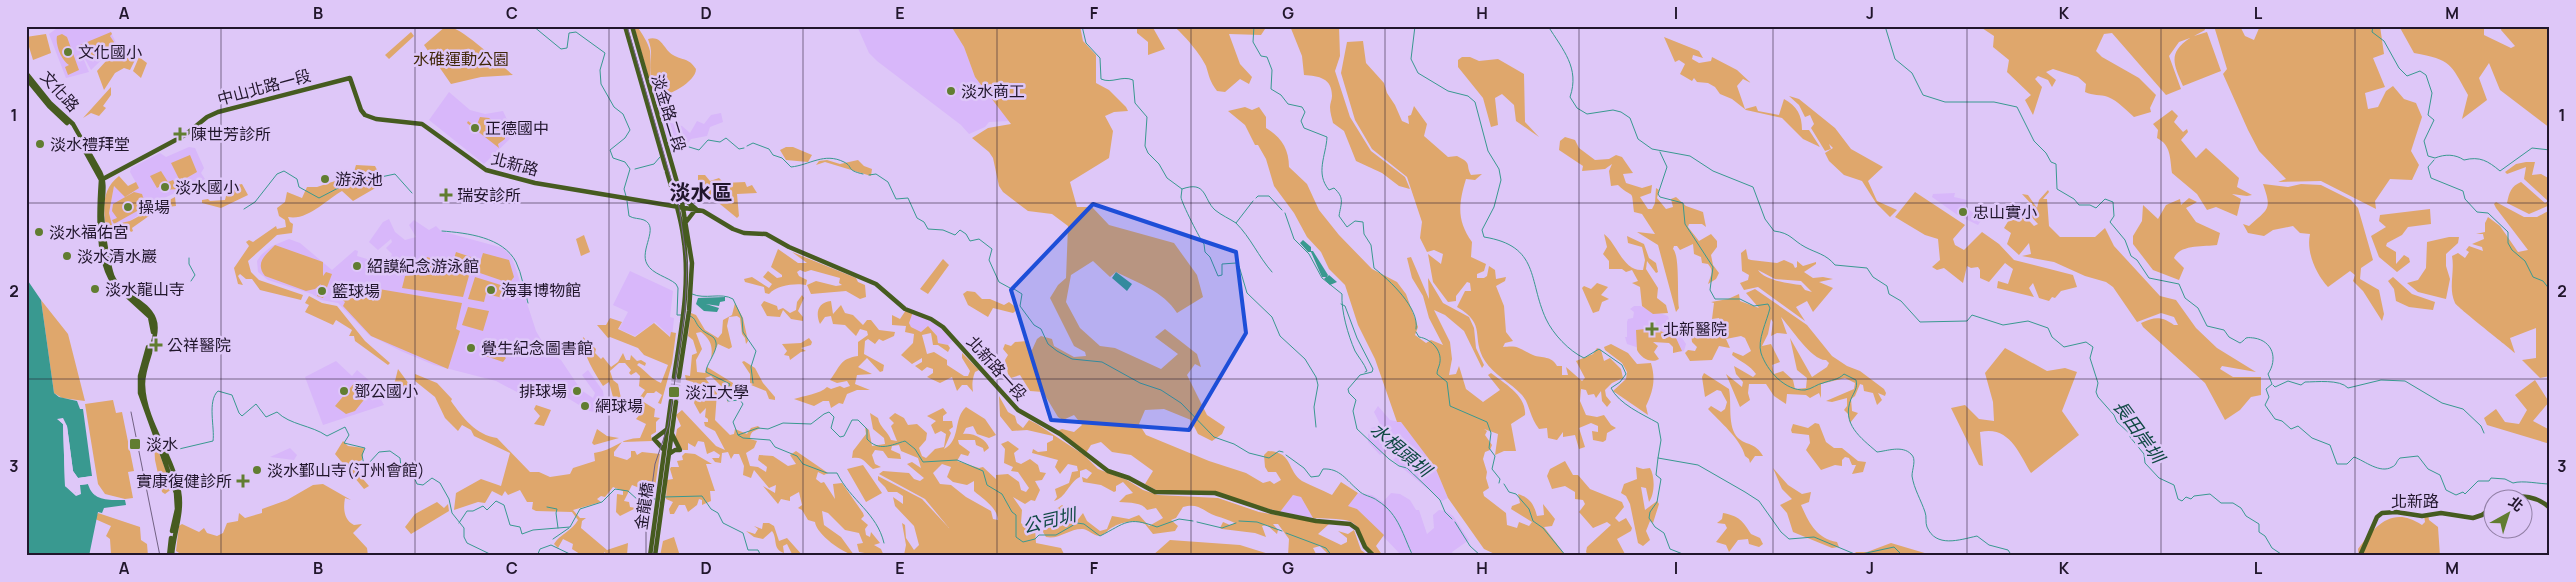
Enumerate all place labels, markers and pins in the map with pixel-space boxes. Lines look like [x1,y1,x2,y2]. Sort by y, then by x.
place label: 文化國小 [78,41,142,63]
marker: 文化國小 [62,46,74,58]
place label: 淡水商工 [961,80,1025,102]
marker: 淡水商工 [945,85,957,97]
place label: 正德國中 [485,117,549,139]
marker: 正德國中 [469,122,481,134]
place label: 陳世芳診所 [191,123,271,145]
marker: 陳世芳診所 [173,127,187,141]
place label: 淡水禮拜堂 [50,133,130,155]
marker: 淡水禮拜堂 [34,138,46,150]
place label: 游泳池 [335,168,383,190]
marker: 游泳池 [319,173,331,185]
place label: 淡水國小 [175,176,239,198]
marker: 淡水國小 [159,181,171,193]
place label: 瑞安診所 [457,184,521,206]
marker: 瑞安診所 [439,188,453,202]
place label: 操場 [138,196,170,218]
marker: 操場 [122,201,134,213]
place label: 忠山實小 [1973,201,2037,223]
marker: 忠山實小 [1957,206,1969,218]
place label: 淡水福佑宮 [49,221,129,243]
marker: 淡水福佑宮 [33,226,45,238]
place label: 淡水清水巖 [77,245,157,267]
marker: 淡水清水巖 [61,250,73,262]
place label: 紹謨紀念游泳館 [367,255,479,277]
marker: 紹謨紀念游泳館 [351,260,363,272]
place label: 淡水龍山寺 [105,278,185,300]
place label: 海事博物館 [501,279,581,301]
place label: 籃球場 [332,280,380,302]
marker: 淡水龍山寺 [89,283,101,295]
marker: 海事博物館 [485,284,497,296]
marker: 籃球場 [316,285,328,297]
place label: 北新醫院 [1663,318,1727,340]
marker: 北新醫院 [1645,322,1659,336]
place label: 公祥醫院 [167,334,231,356]
place label: 覺生紀念圖書館 [481,337,593,359]
marker: 公祥醫院 [149,338,163,352]
marker: 覺生紀念圖書館 [465,342,477,354]
place label: 鄧公國小 [354,380,418,402]
place label: 排球場 [519,380,567,402]
place label: 淡江大學 [685,381,749,403]
marker: 鄧公國小 [338,385,350,397]
marker: 排球場 [571,385,583,397]
marker: 淡江大學 [667,385,681,399]
place label: 網球場 [595,395,643,417]
marker: 網球場 [579,400,591,412]
place label: 淡水 [146,433,178,455]
marker: 淡水 [128,437,142,451]
place label: 淡水鄞山寺(汀州會館) [267,459,425,481]
marker: 淡水鄞山寺(汀州會館) [251,464,263,476]
place label: 實康復健診所 [136,470,232,492]
marker: 實康復健診所 [236,474,250,488]

